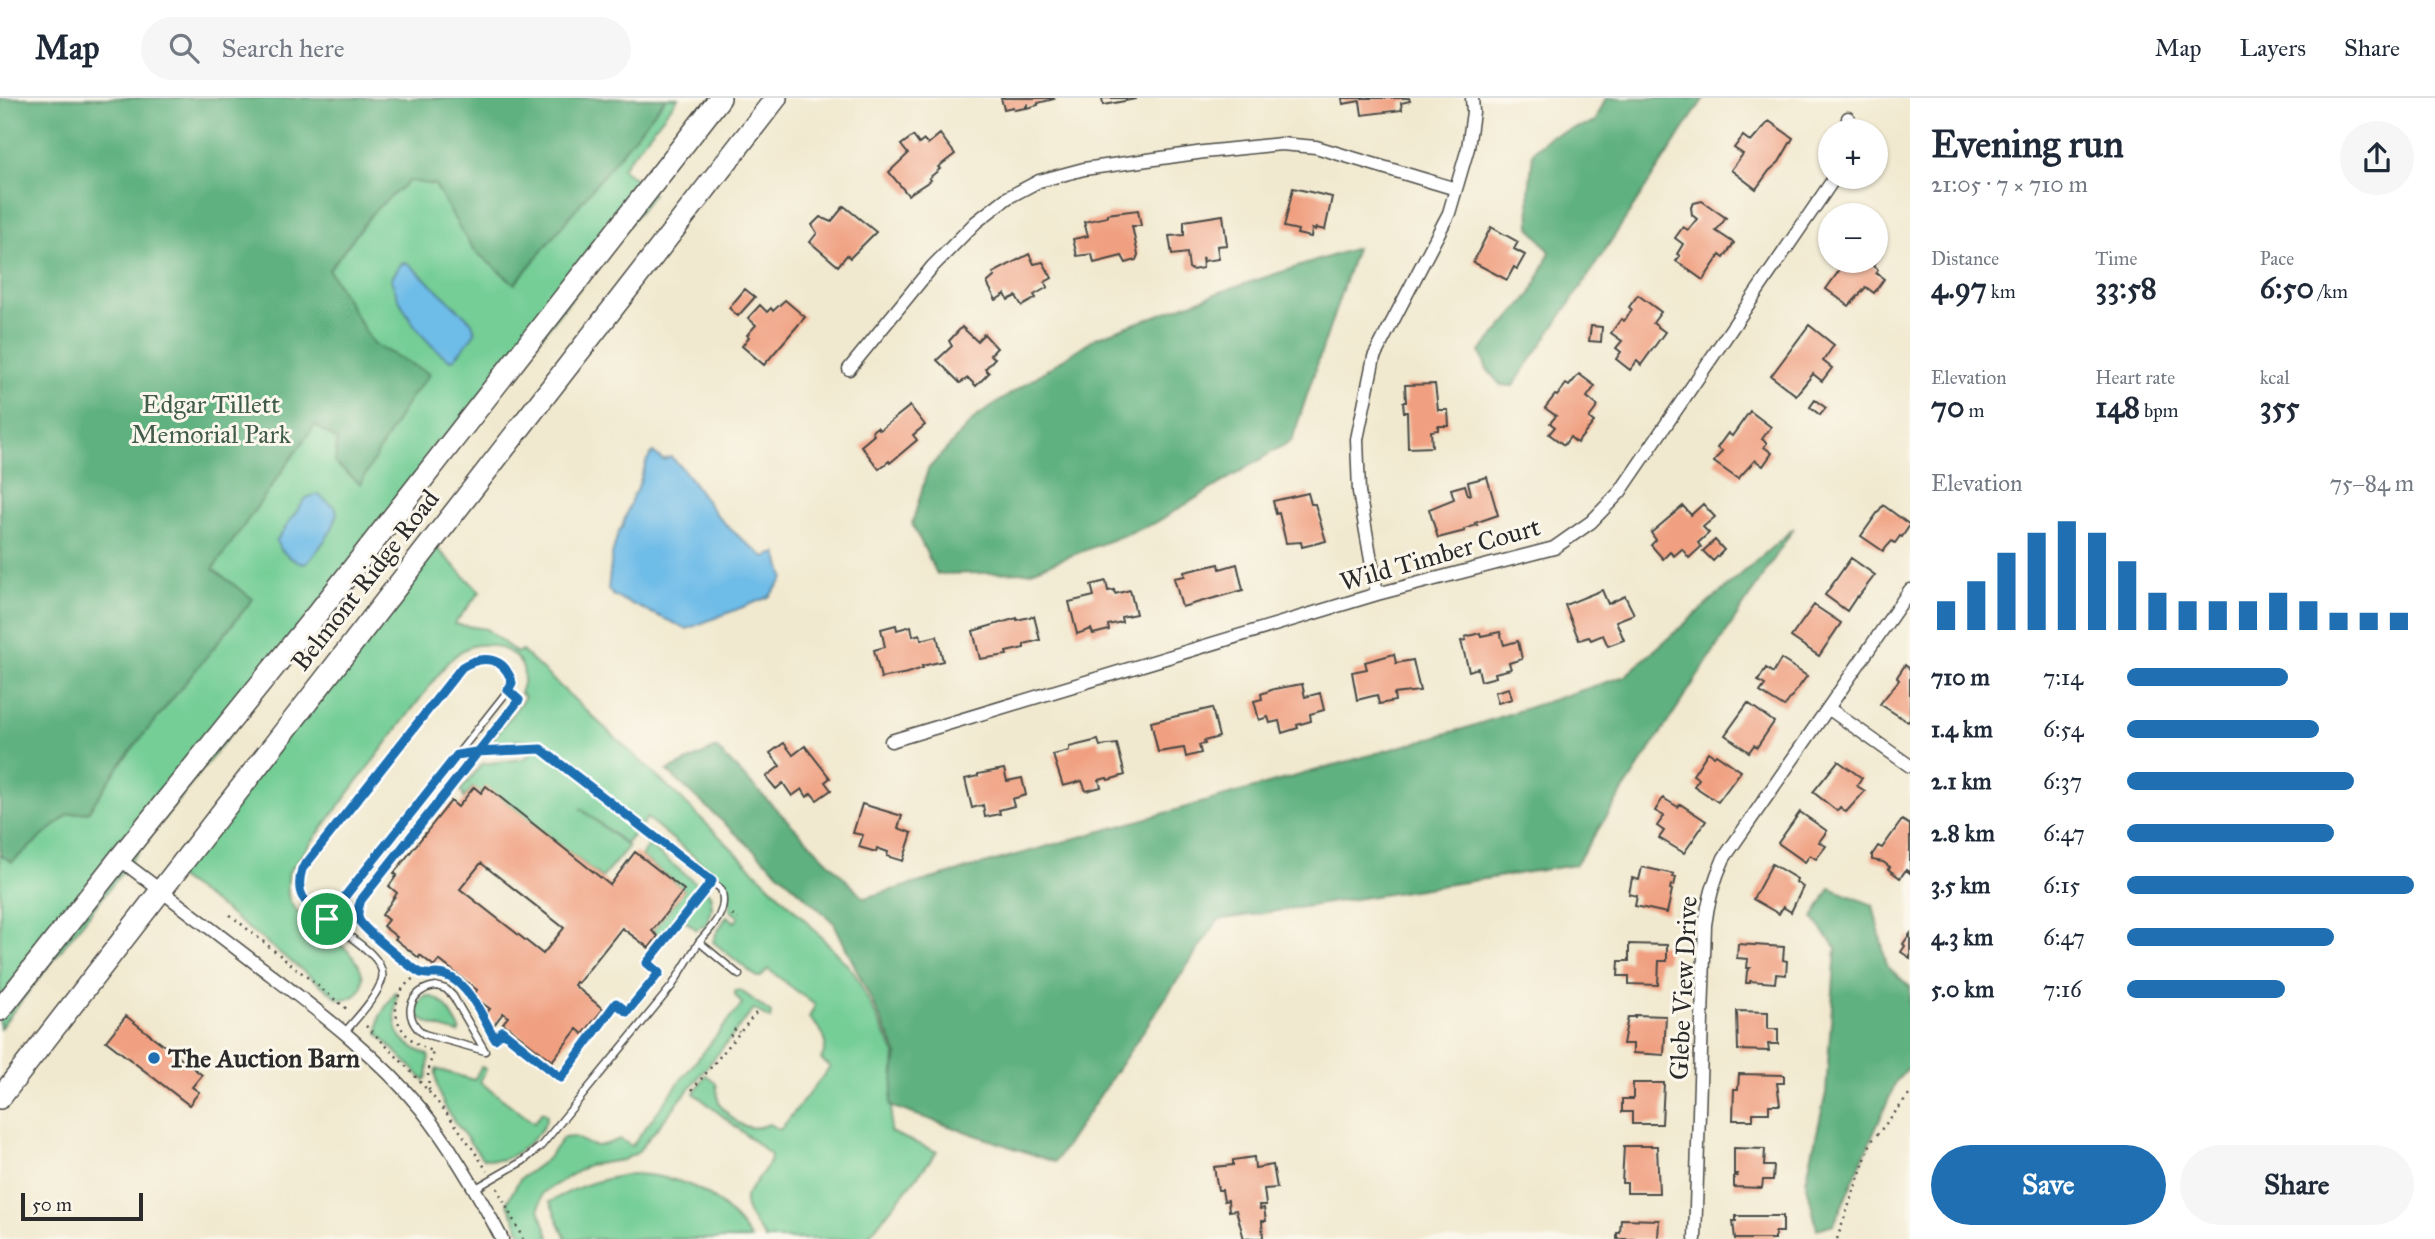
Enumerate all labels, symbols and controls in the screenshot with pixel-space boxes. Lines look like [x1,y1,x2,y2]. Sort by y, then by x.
search box [141,17,631,80]
text: Map [35,28,99,68]
icon: search [165,29,203,67]
text: Search here [221,32,345,64]
text: Map [2155,33,2202,63]
text: Layers [2240,33,2306,63]
text: Share [2344,33,2400,63]
map controls [1818,119,1888,273]
button: + [1818,119,1888,189]
text: Evening run [1931,121,2124,167]
button: share [2340,121,2414,195]
text: 21:05 · 7 × 710 m [1931,170,2088,198]
button: − [1818,203,1888,273]
text: Distance [1931,247,1999,270]
text: Time [2095,247,2137,270]
text: Pace [2260,247,2294,270]
text: 4.97 [1931,270,1987,306]
text: 33:58 [2095,270,2157,306]
text: 6:50 [2260,270,2314,306]
text: km [1987,280,2016,303]
text: /km [2314,280,2348,303]
text: Elevation [1931,366,2006,389]
text: Heart rate [2095,366,2175,389]
text: kcal [2260,366,2290,389]
park label: Edgar Tillett Memorial Park [131,388,292,450]
text: 70 [1931,389,1964,425]
text: 148 [2095,389,2140,425]
text: 355 [2260,389,2300,425]
text: m [1964,399,1985,422]
text: bpm [2140,399,2179,422]
text: Elevation [1931,469,2022,497]
text: 75–84 m [2330,469,2414,497]
street label: Belmont Ridge Road [284,483,446,677]
street label: Wild Timber Court [1336,510,1544,598]
text: 710 m [1931,663,1990,691]
text: 7:14 [2043,663,2083,691]
text: 1.4 km [1931,715,1993,743]
text: 6:54 [2043,715,2084,743]
text: 2.1 km [1931,767,1992,795]
text: 6:37 [2043,767,2082,795]
text: 2.8 km [1931,819,1995,847]
text: 6:47 [2043,819,2085,847]
text: 3.5 km [1931,871,1990,899]
text: 6:15 [2043,871,2080,899]
pin [297,889,357,949]
street label: Glebe View Drive [1662,895,1704,1081]
icon: arrive [308,900,346,938]
text: 4.3 km [1931,923,1993,951]
text: 6:47 [2043,923,2085,951]
text: 5.0 km [1931,975,1994,1003]
text: 7:16 [2043,975,2082,1003]
place label: The Auction Barn [167,1042,360,1074]
marker: The Auction Barn [146,1050,162,1066]
button: Save [1931,1145,2166,1225]
button: Share [2180,1145,2414,1225]
scale bar [21,1190,144,1222]
text: 50 m [32,1193,72,1216]

